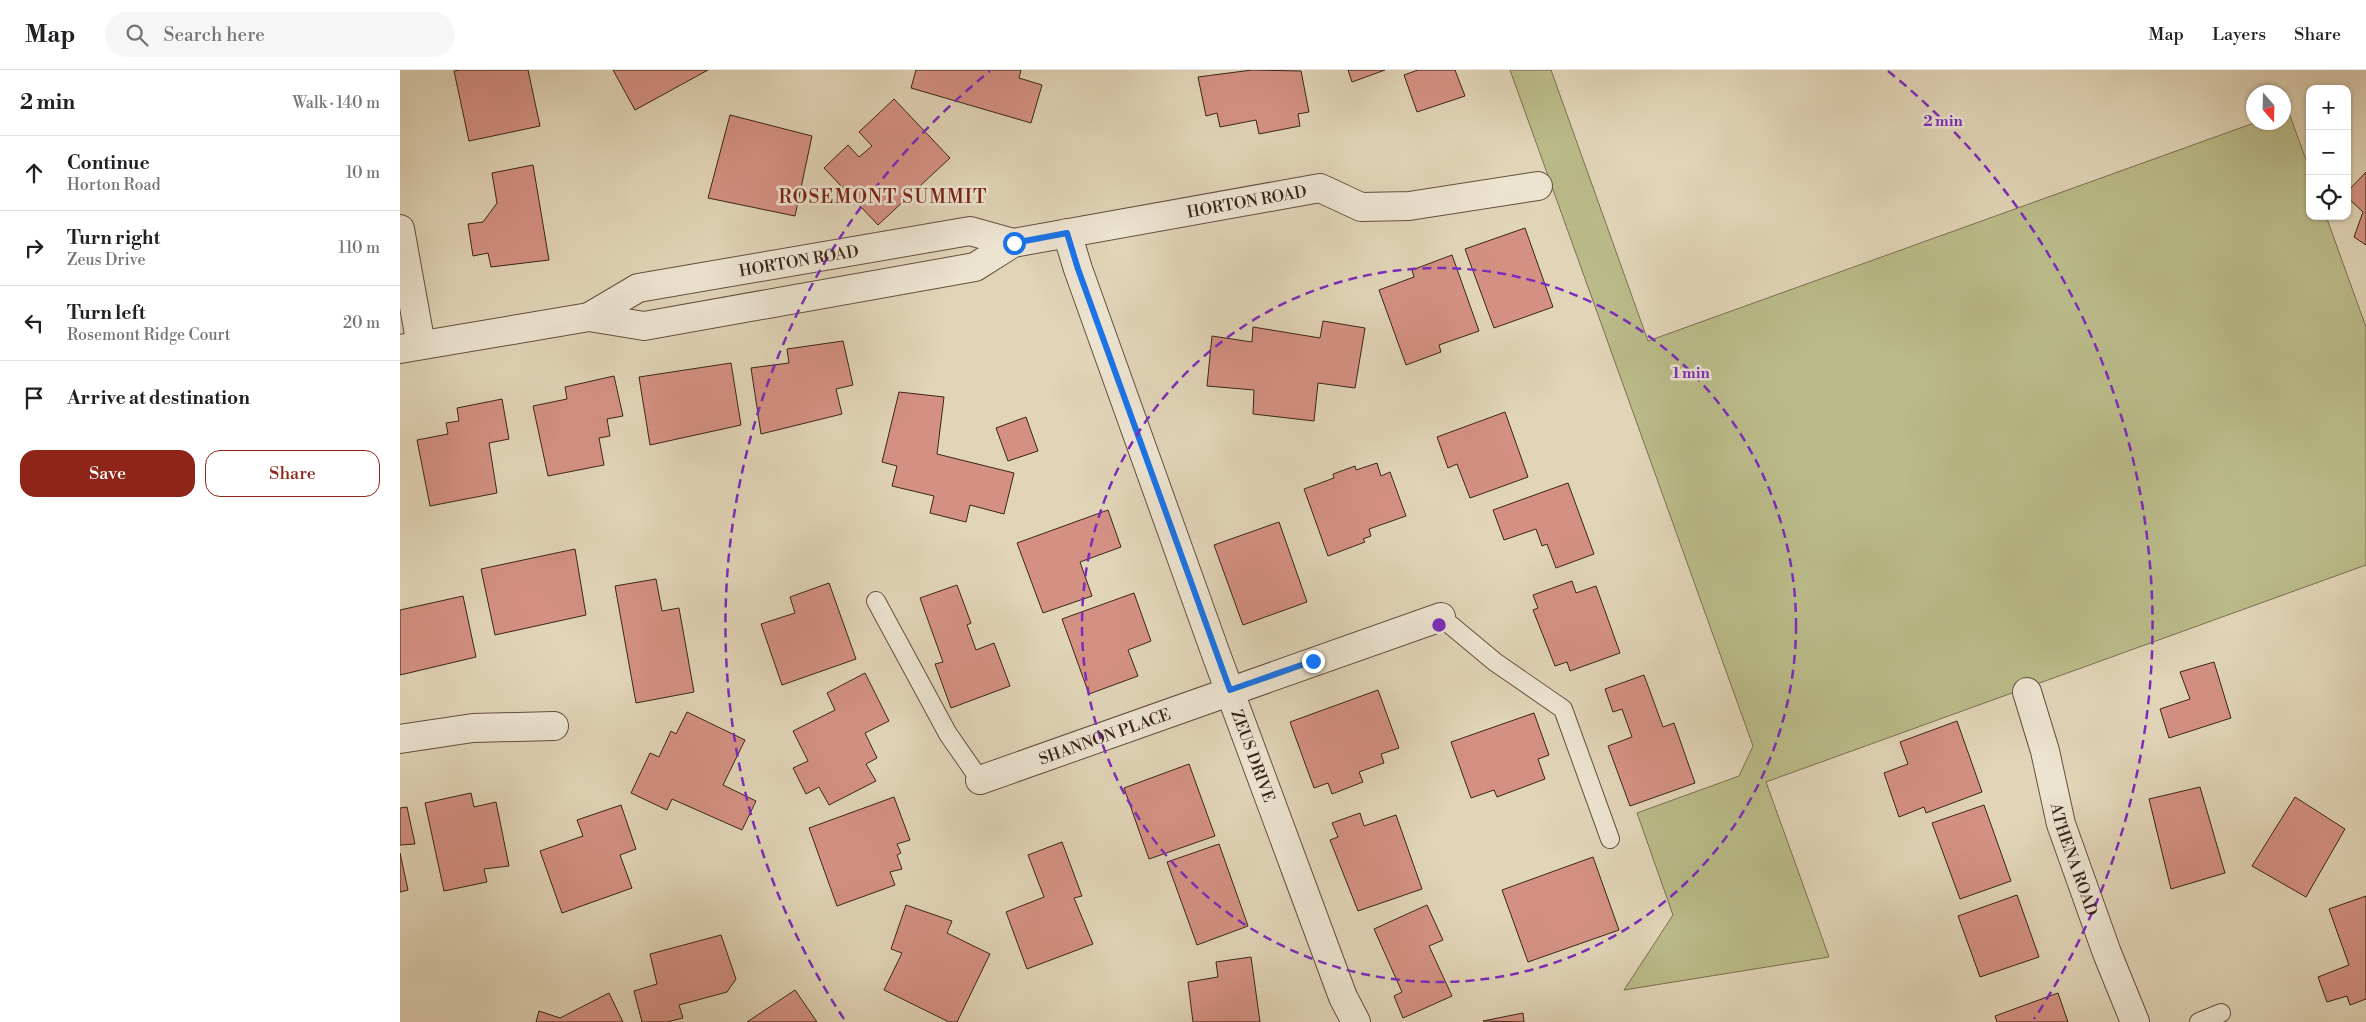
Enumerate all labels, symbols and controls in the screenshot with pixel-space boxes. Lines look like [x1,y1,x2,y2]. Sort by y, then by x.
search box [105,12,455,57]
text: Map [25,20,75,50]
icon: search [123,21,151,49]
text: Search here [163,23,265,47]
text: Map [2149,23,2184,46]
text: Layers [2212,23,2266,46]
text: Share [2294,23,2341,46]
north arrow [2246,85,2291,130]
map controls [2306,85,2351,220]
button: + [2306,85,2351,130]
text: 2 min [20,90,75,116]
text: Walk · 140 m [292,93,380,113]
text: 2 min [1923,112,1963,131]
button: − [2306,130,2351,175]
text: Continue [67,151,150,175]
icon: ahead [20,159,48,187]
text: 10 m [346,163,380,183]
text: Horton Road [67,175,161,195]
button: locate [2306,175,2351,220]
street label: HORTON ROAD [1185,182,1308,223]
district label: ROSEMONT SUMMIT [779,185,987,209]
text: Turn right [67,226,160,250]
route start [1003,232,1026,255]
icon: right [20,234,48,262]
text: 110 m [338,238,380,258]
street label: HORTON ROAD [737,241,860,282]
text: Zeus Drive [67,250,146,270]
text: Turn left [67,301,146,325]
icon: left [20,309,48,337]
text: 20 m [343,313,380,333]
text: Rosemont Ridge Court [67,325,231,345]
text: 1 min [1672,364,1710,383]
icon: arrive [20,384,48,412]
text: Arrive at destination [67,386,250,410]
button: Save [20,450,195,497]
button: Share [205,450,380,497]
centre of rings [1430,616,1448,634]
route end [1302,650,1325,673]
street label: SHANNON PLACE [1036,704,1173,769]
street label: ZEUS DRIVE [1226,707,1279,805]
street label: ATHENA ROAD [2045,800,2102,919]

